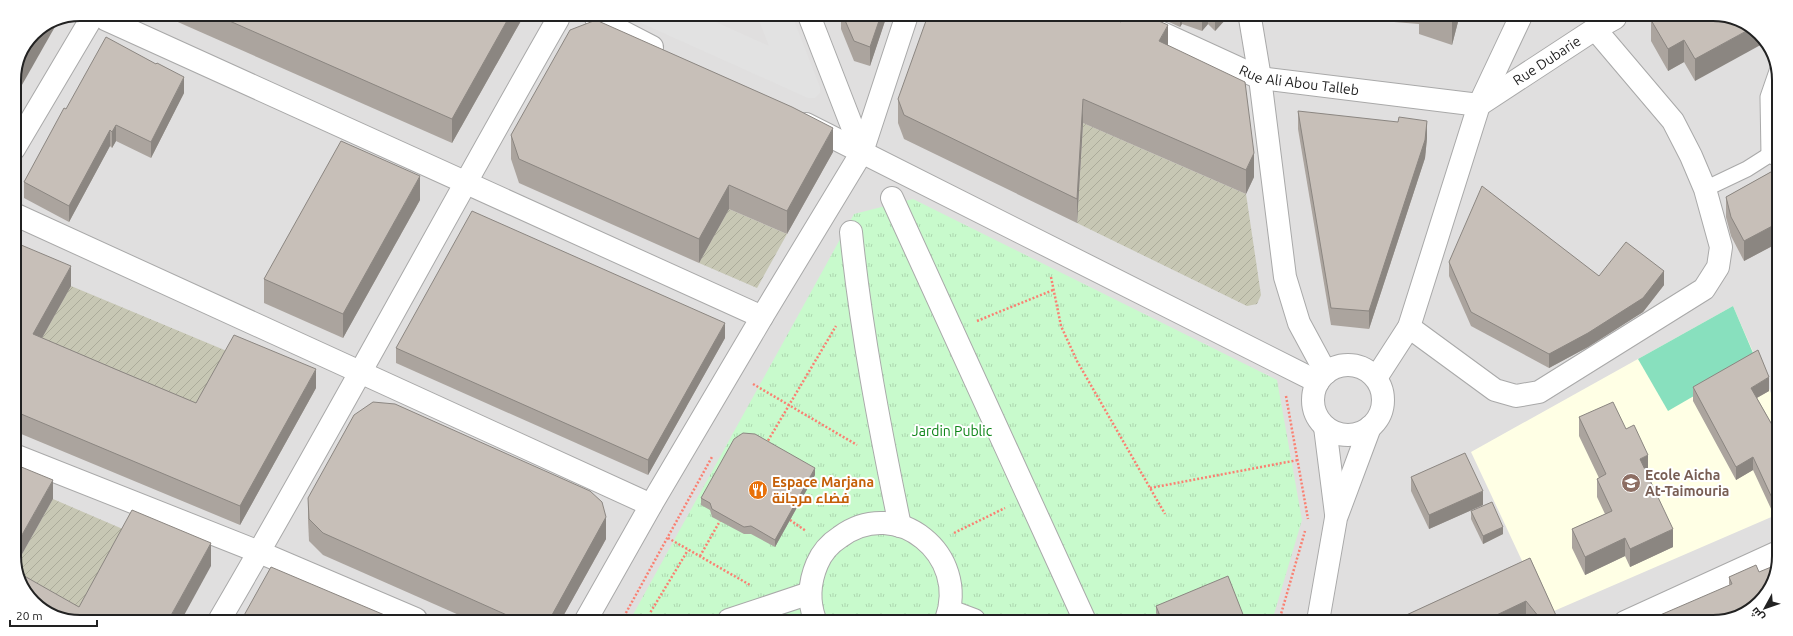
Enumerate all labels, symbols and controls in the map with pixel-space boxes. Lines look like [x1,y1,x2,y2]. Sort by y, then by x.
street label: Rue Dubarie [1510,33,1584,89]
street label: Rue Ali Abou Talleb [1237,62,1360,98]
park label: Jardin Public [912,423,993,439]
place label: Ecole Aicha At-Taimouria [1645,467,1729,499]
school or university icon: Ecole Aicha At-Taimouria [1620,472,1642,494]
place label: Espace Marjana فضاء مرجانة [772,474,874,507]
restaurant icon: Espace Marjana فضاء مرجانة [747,479,769,501]
north arrow [1745,588,1785,628]
scale bar [10,602,97,628]
text: ش [1748,605,1767,624]
text: 20 m [16,609,43,622]

